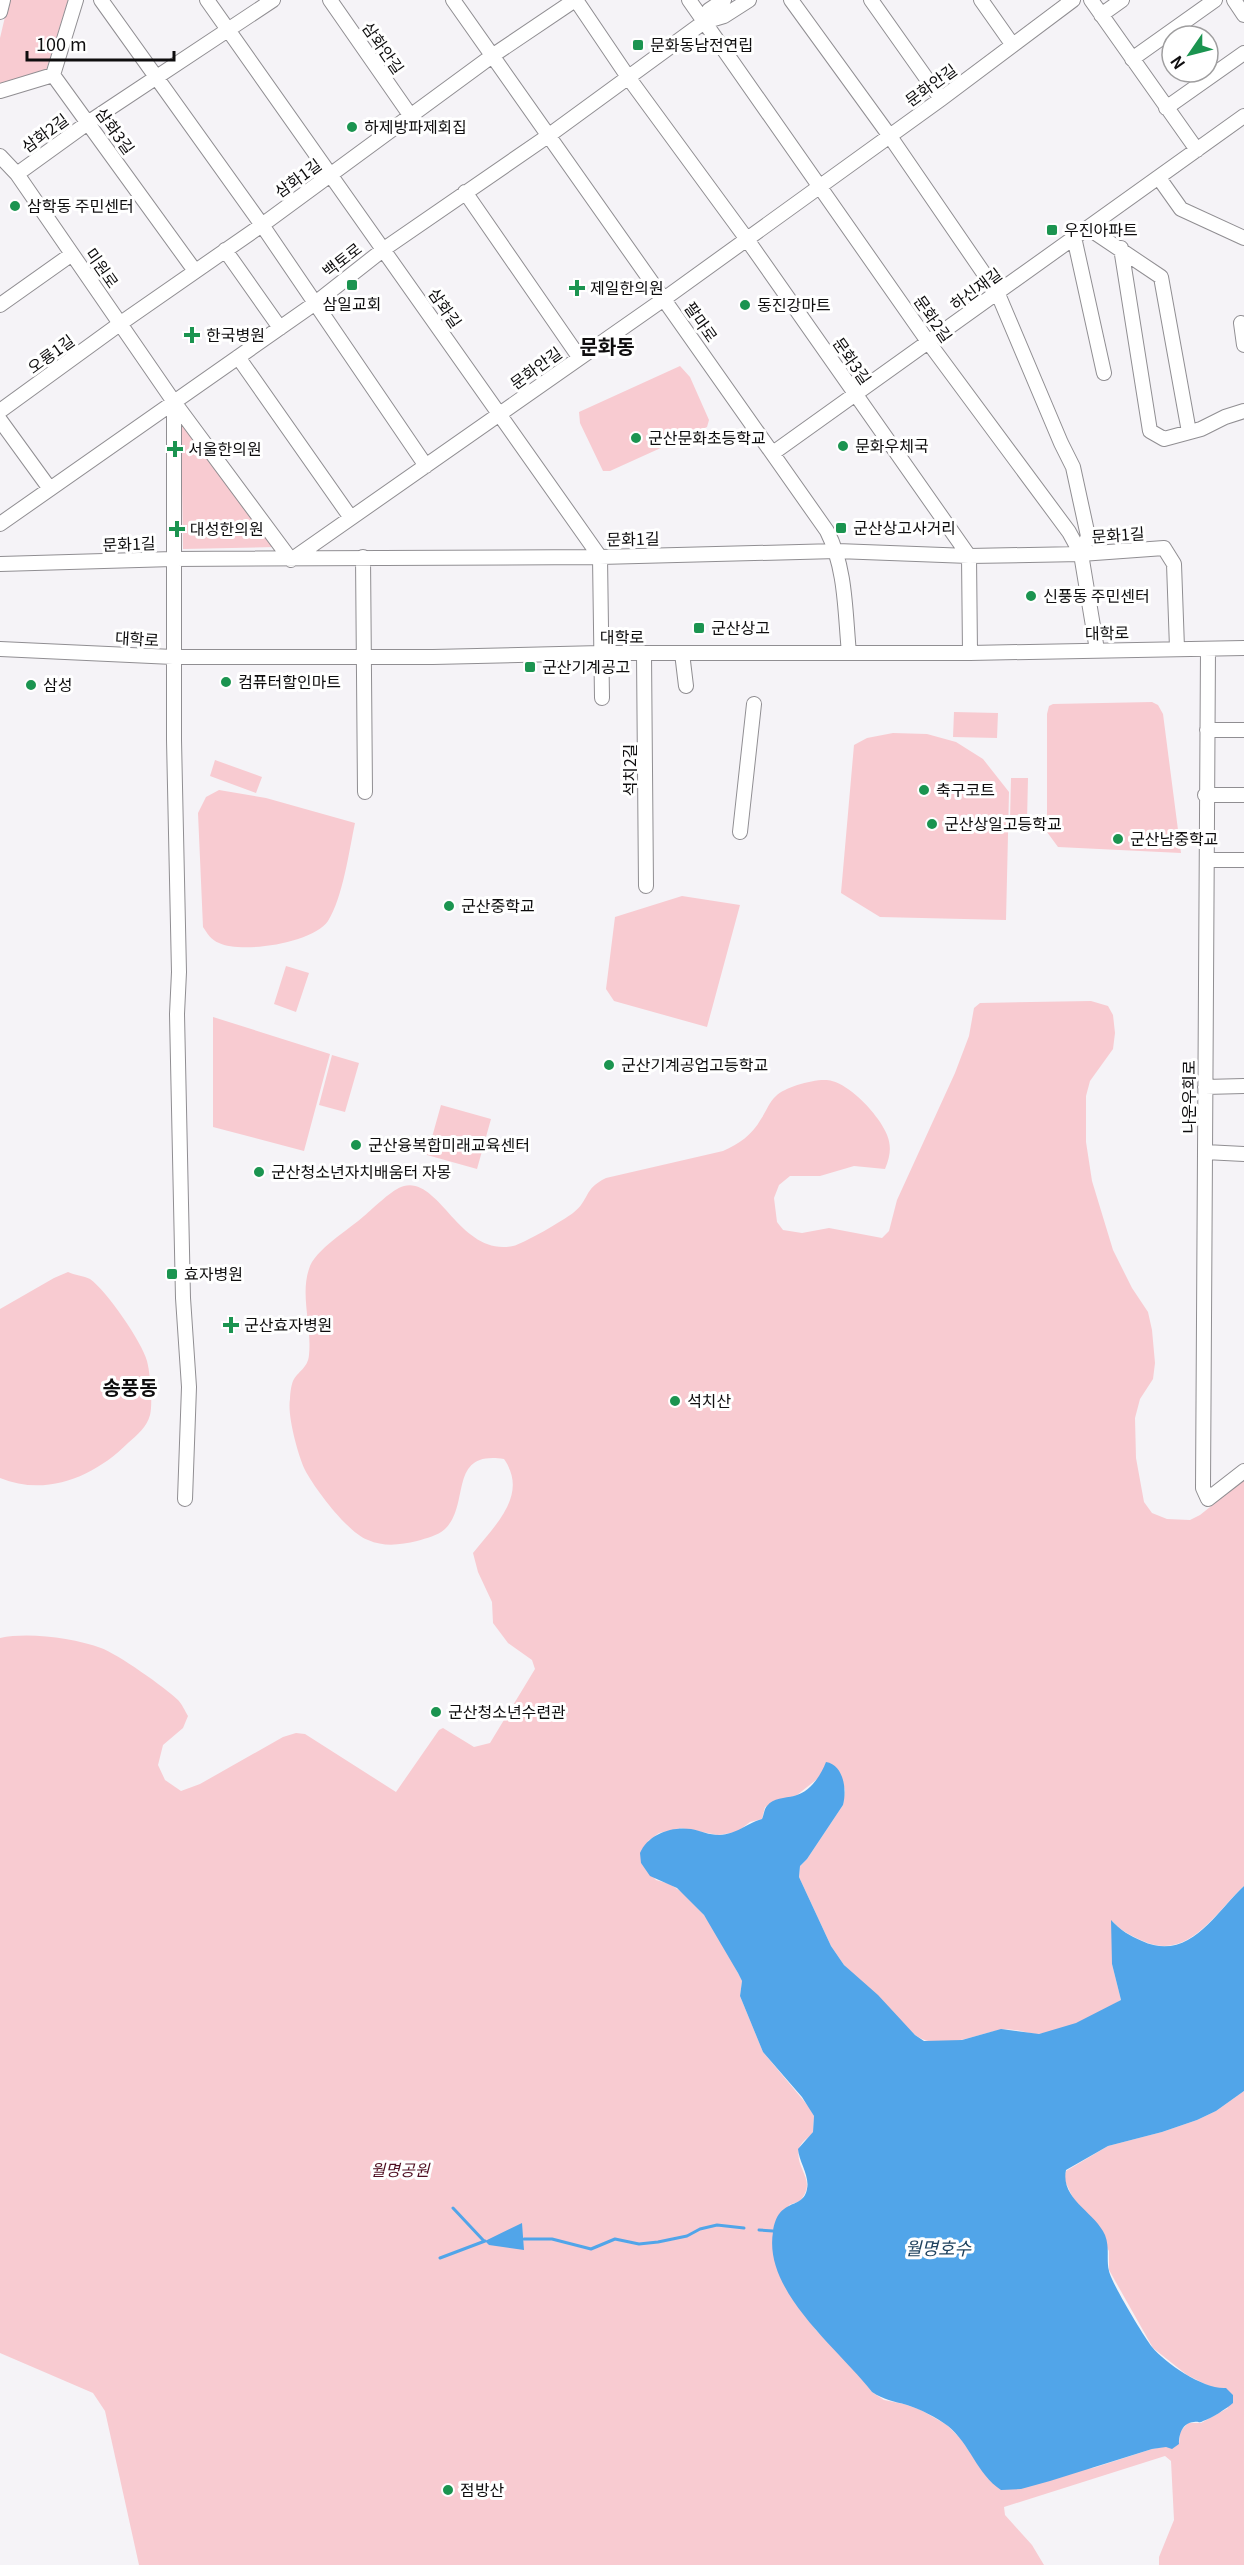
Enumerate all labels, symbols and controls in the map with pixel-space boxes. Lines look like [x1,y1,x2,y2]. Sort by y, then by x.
street label: 삼화안길 [357,16,411,78]
scale bar [27,24,174,62]
north arrow [1160,24,1220,84]
text: 100 m [36,30,87,56]
place label: 문화동남전연립 [650,32,753,56]
marker: 문화동남전연립 [631,38,645,52]
text: N [1164,51,1190,75]
street label: 문화안길 [900,57,961,111]
street label: 삼화3길 [91,102,141,159]
street label: 삼화2길 [16,107,73,157]
place label: 하제방파제회집 [364,114,467,138]
marker: 하제방파제회집 [345,120,359,134]
street label: 삼화1길 [269,152,326,202]
place label: 삼학동 주민센터 [27,193,134,217]
marker: 삼학동 주민센터 [8,199,22,213]
place label: 우진아파트 [1064,217,1138,241]
marker: 우진아파트 [1045,223,1059,237]
street label: 백토로 [317,236,366,282]
street label: 미원로 [80,242,125,293]
street label: 하신재길 [945,261,1006,315]
place label: 제일한의원 [590,275,664,299]
marker: 삼일교회 [345,278,359,292]
marker: 제일한의원 [568,279,586,297]
street label: 삼화길 [423,282,468,332]
street label: 문화2길 [909,290,959,347]
place label: 삼일교회 [323,291,381,315]
place label: 동진강마트 [757,292,831,316]
street label: 팔마로 [679,296,724,347]
marker: 동진강마트 [738,298,752,312]
place label: 한국병원 [206,322,265,346]
marker: 한국병원 [183,326,201,344]
street label: 오룡1길 [22,328,79,378]
district label: 문화동 [579,331,635,360]
street label: 문화3길 [828,332,878,389]
street label: 문화안길 [505,340,566,394]
place label: 군산문화초등학교 [648,425,766,449]
marker: 군산문화초등학교 [629,431,643,445]
place label: 문화우체국 [855,433,929,457]
place label: 서울한의원 [188,436,262,460]
marker: 문화우체국 [836,439,850,453]
marker: 서울한의원 [166,440,184,458]
place label: 군산상고사거리 [853,515,956,539]
place label: 대성한의원 [190,516,264,540]
marker: 대성한의원 [168,520,186,538]
street label: 문화1길 [1091,520,1145,548]
marker: 군산상고사거리 [834,521,848,535]
street label: 문화1길 [606,526,660,550]
street label: 문화1길 [102,530,156,556]
place label: 신풍동 주민센터 [1043,583,1150,607]
marker: 신풍동 주민센터 [1024,589,1038,603]
place label: 군산상고 [711,615,770,639]
street label: 대학로 [1085,620,1130,644]
marker: 군산상고 [692,621,706,635]
street label: 대학로 [600,624,644,648]
street label: 대학로 [114,625,160,651]
place label: 군산기계공고 [542,654,630,678]
marker: 군산기계공고 [523,660,537,674]
place label: 컴퓨터할인마트 [238,669,341,693]
place label: 삼성 [43,672,72,696]
marker: 컴퓨터할인마트 [219,675,233,689]
marker: 삼성 [24,678,38,692]
street label: 석치2길 [617,743,641,797]
place label: 축구코트 [936,777,995,801]
marker: 축구코트 [917,783,931,797]
place label: 군산상일고등학교 [944,811,1062,835]
marker: 군산상일고등학교 [925,817,939,831]
place label: 군산남중학교 [1130,826,1218,850]
marker: 군산남중학교 [1111,832,1125,846]
place label: 군산중학교 [461,893,535,917]
marker: 군산중학교 [442,899,456,913]
place label: 군산기계공업고등학교 [621,1052,768,1076]
marker: 군산기계공업고등학교 [602,1058,616,1072]
street label: 나운우회로 [1176,1060,1200,1134]
place label: 군산융복합미래교육센터 [368,1132,530,1156]
marker: 군산융복합미래교육센터 [349,1138,363,1152]
place label: 군산청소년자치배움터 자몽 [271,1159,451,1183]
marker: 군산청소년자치배움터 자몽 [252,1165,266,1179]
place label: 효자병원 [184,1261,243,1285]
marker: 효자병원 [165,1267,179,1281]
place label: 군산효자병원 [244,1312,332,1336]
marker: 군산효자병원 [222,1316,240,1334]
district label: 송풍동 [102,1372,158,1401]
place label: 석치산 [687,1388,731,1412]
marker: 석치산 [668,1394,682,1408]
place label: 군산청소년수련관 [448,1699,566,1723]
marker: 군산청소년수련관 [429,1705,443,1719]
park label: 월명공원 [371,2157,431,2181]
water label: 월명호수 [905,2234,973,2260]
place label: 점방산 [460,2477,504,2501]
marker: 점방산 [441,2483,455,2497]

